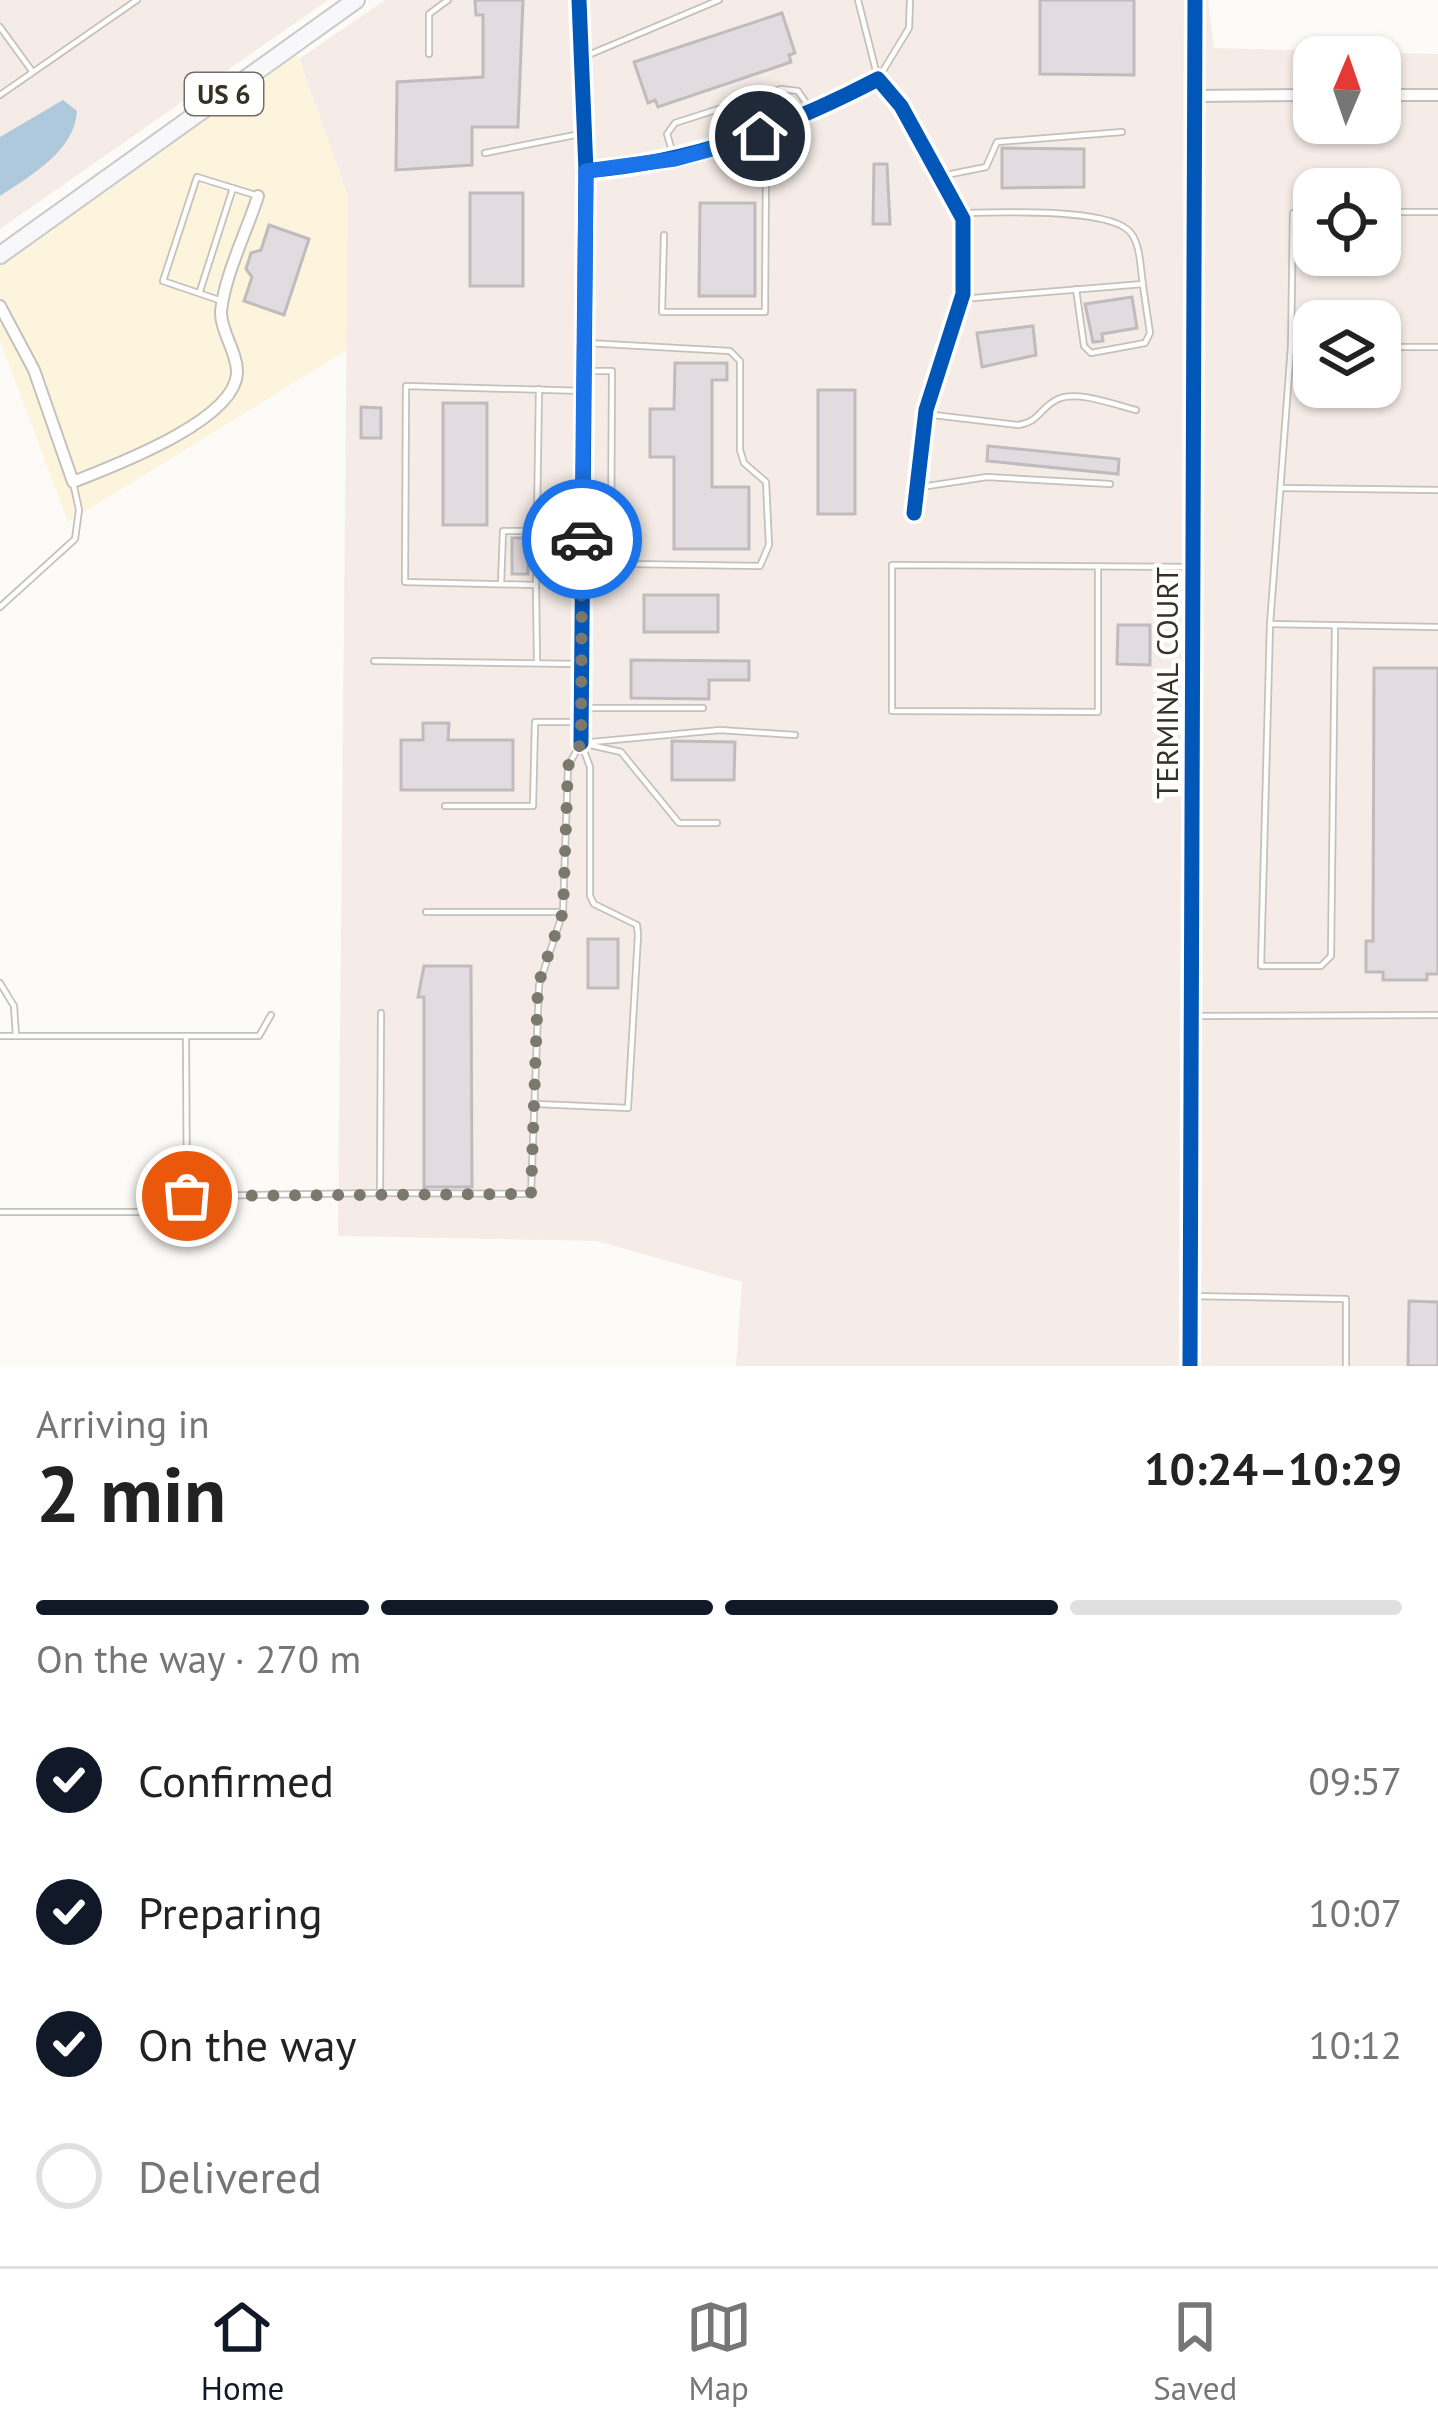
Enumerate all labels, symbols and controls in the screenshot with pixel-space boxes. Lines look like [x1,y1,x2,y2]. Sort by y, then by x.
north arrow [1293,36,1401,144]
map controls [1293,36,1401,408]
road number: US 6 [185,73,263,115]
pin [709,85,811,187]
icon: home [727,103,793,169]
button: locate [1293,168,1401,276]
button: layers [1293,300,1401,408]
courier [522,479,642,599]
icon: car [549,506,615,572]
street label: TERMINAL COURT [1147,567,1186,799]
pin [136,1145,238,1247]
icon: bag [154,1163,220,1229]
text: Arriving in [36,1398,210,1449]
text: 10:24–10:29 [1144,1439,1402,1497]
text: 2 min [36,1443,226,1544]
text: On the way · 270 m [36,1633,361,1684]
icon: check [36,1747,102,1813]
text: Confirmed [138,1751,334,1809]
text: 09:57 [1308,1755,1402,1806]
icon: check [36,1879,102,1945]
text: Preparing [138,1883,323,1941]
text: 10:07 [1308,1887,1402,1938]
icon: check [36,2011,102,2077]
text: On the way [138,2015,357,2073]
text: 10:12 [1308,2019,1402,2070]
text: Delivered [138,2147,322,2205]
tab: Home [201,2294,284,2409]
tab: Map [686,2294,752,2409]
tab: Saved [1153,2294,1237,2409]

